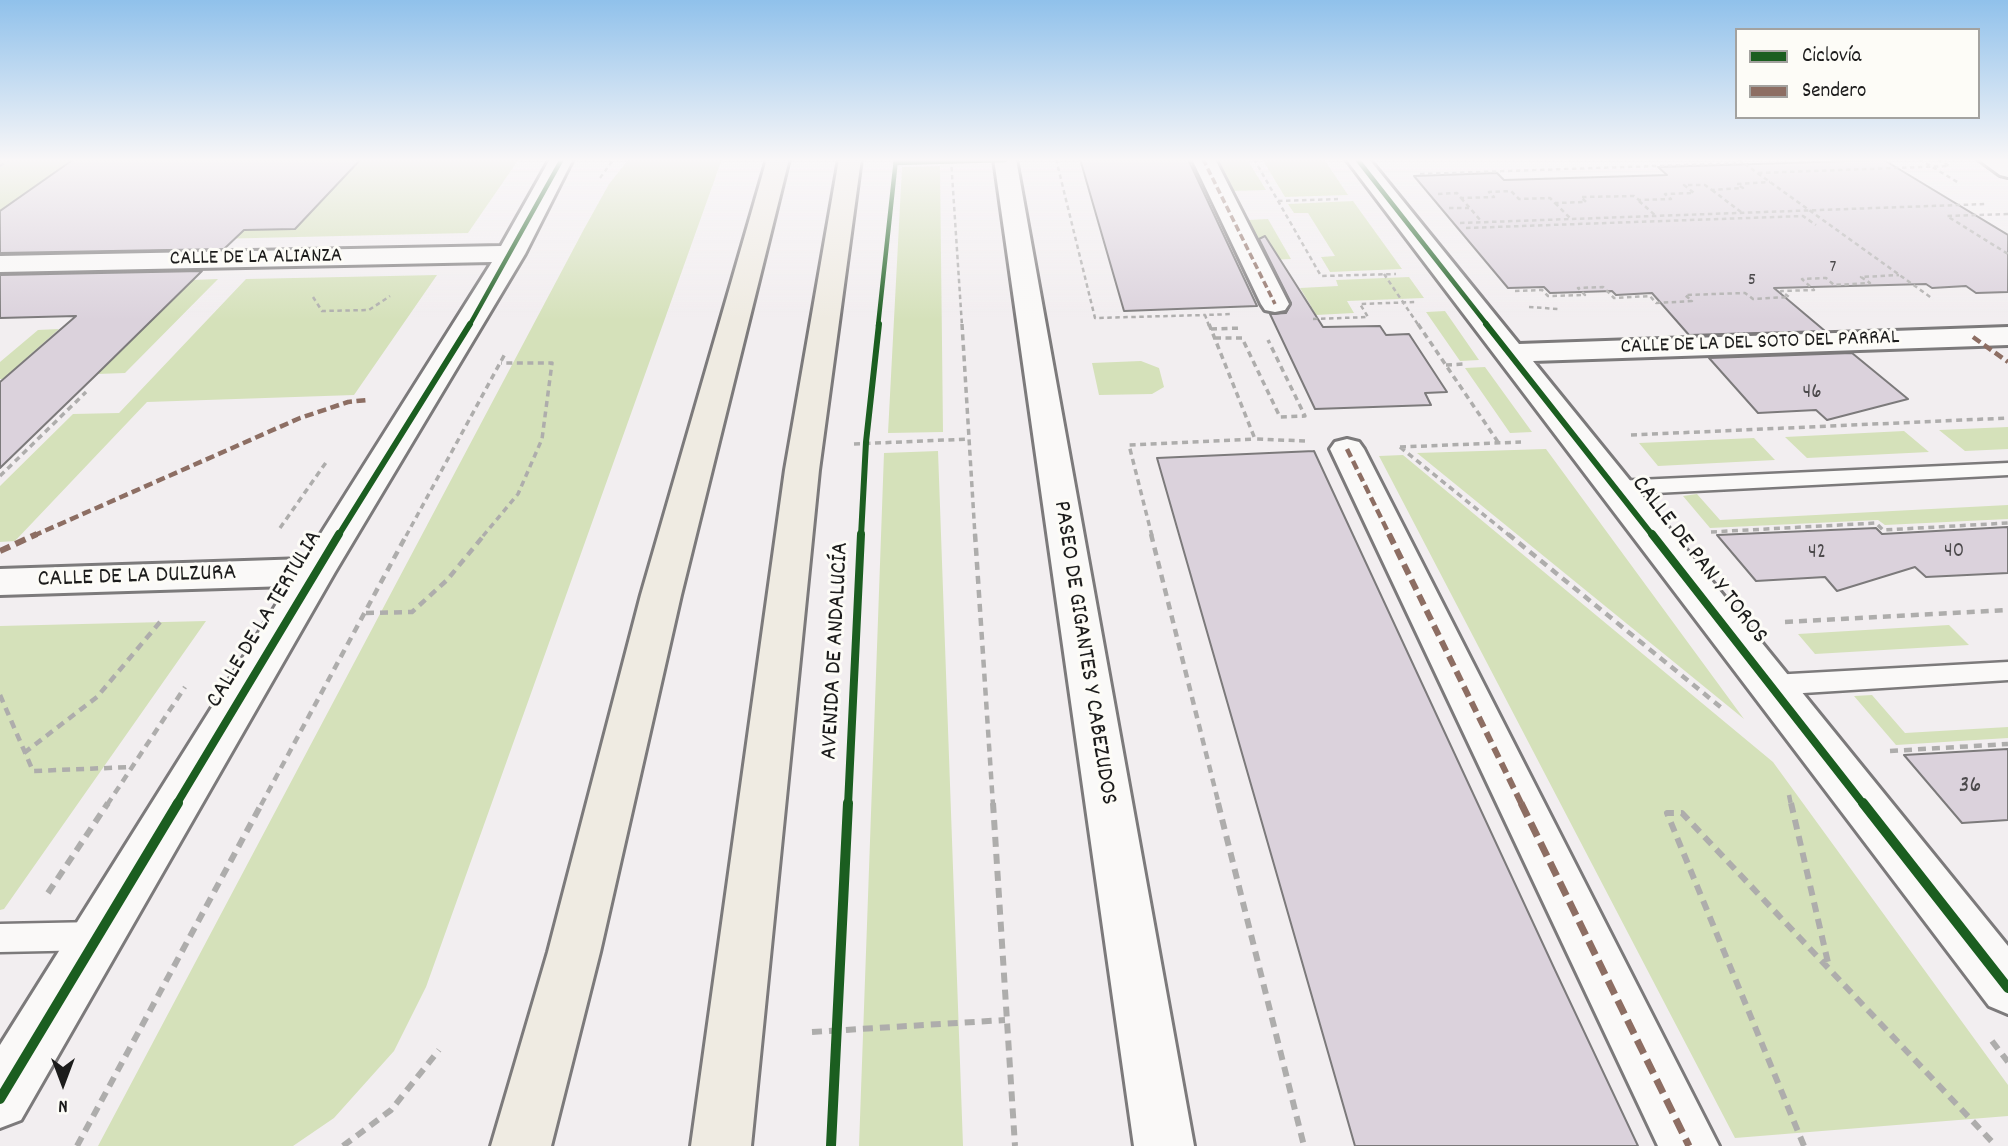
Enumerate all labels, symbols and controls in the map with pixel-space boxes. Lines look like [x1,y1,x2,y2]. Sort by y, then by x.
legend [1735,28,1980,119]
text: Ciclovía [1802,42,1861,72]
text: Sendero [1802,77,1866,107]
street label: CALLE DE LA ALIANZA [170,245,342,273]
house number: 7 [1830,258,1836,280]
house number: 5 [1748,271,1756,293]
street label: CALLE DE LA DEL SOTO DEL PARRAL [1620,327,1900,361]
house number: 46 [1802,381,1822,407]
street label: CALLE DE PAN Y TOROS [1624,471,1772,651]
street label: PASEO DE GIGANTES Y CABEZUDOS [1045,499,1121,807]
street label: CALLE DE LA TERTULIA [202,526,330,714]
house number: 40 [1944,540,1964,566]
street label: AVENIDA DE ANDALUCÍA [817,541,857,761]
house number: 42 [1808,541,1826,567]
street label: CALLE DE LA DULZURA [37,560,237,596]
house number: 36 [1959,774,1981,802]
north arrow [28,1048,98,1118]
text: N [58,1091,68,1118]

